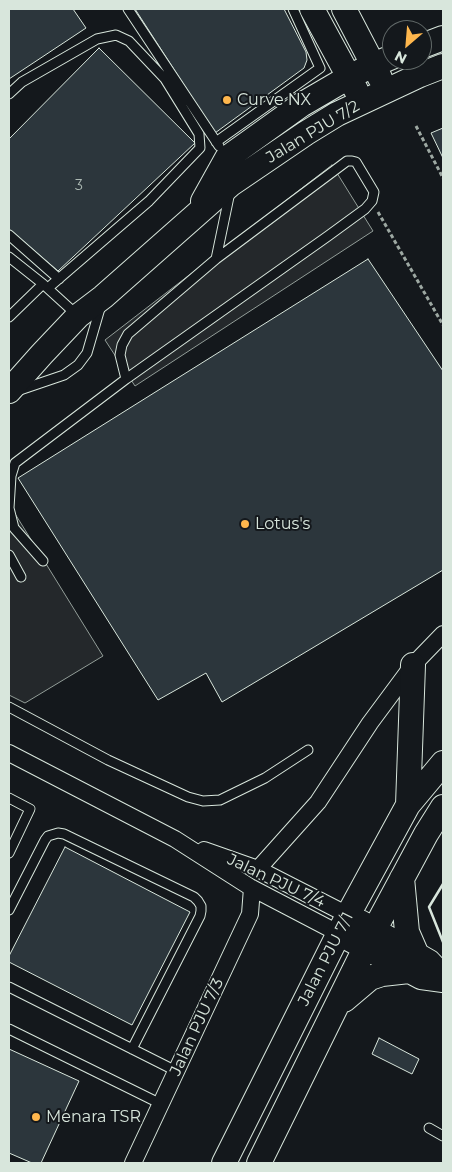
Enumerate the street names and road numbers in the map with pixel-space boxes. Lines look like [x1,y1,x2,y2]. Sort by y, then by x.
street label: Jalan PJU 7/2 [263,97,363,167]
street label: Jalan PJU 7/4 [224,850,328,912]
street label: Jalan PJU 7/1 [294,909,358,1009]
street label: Jalan PJU 7/3 [166,975,228,1079]

